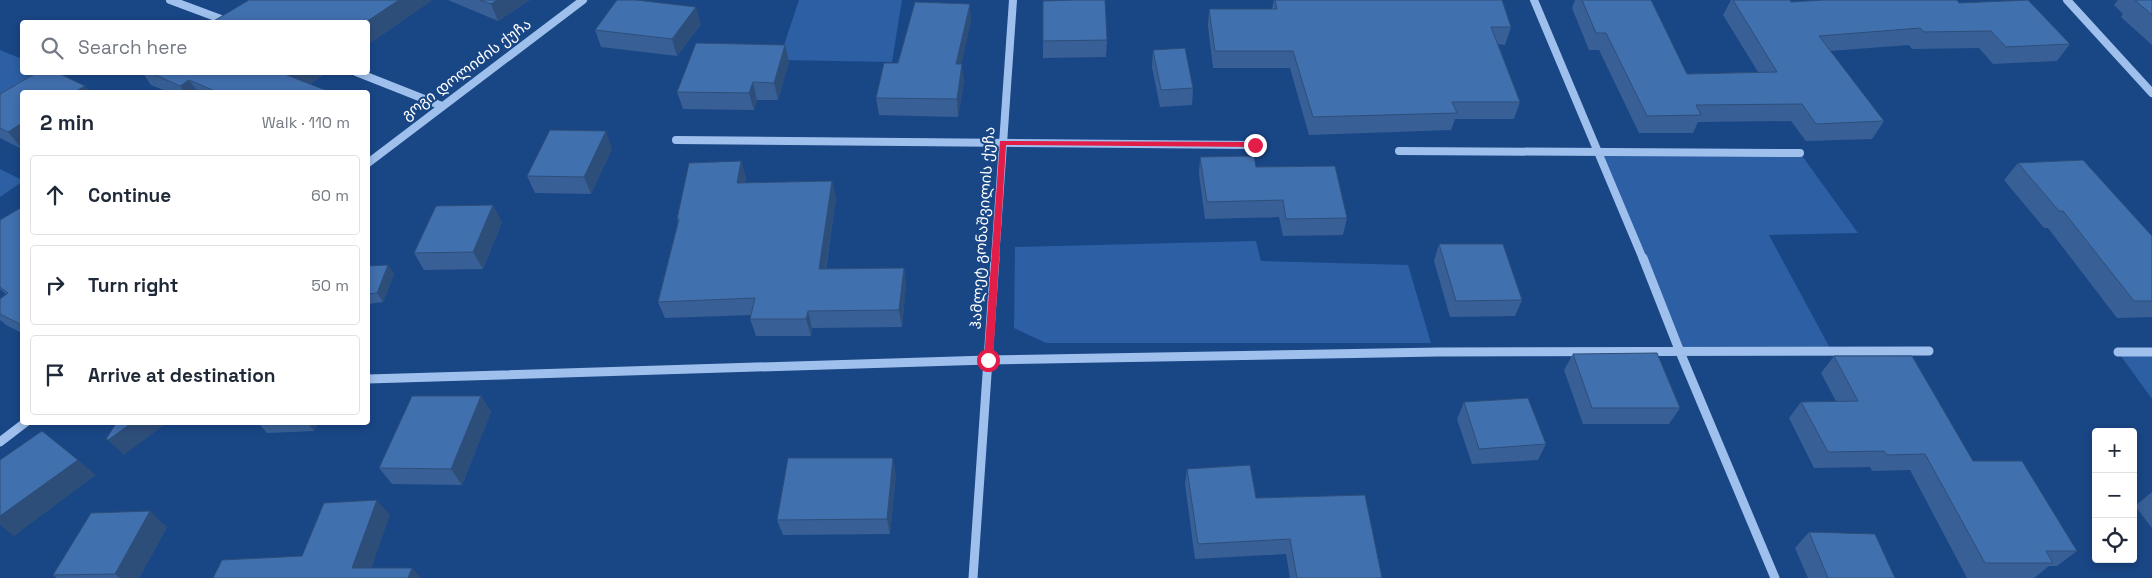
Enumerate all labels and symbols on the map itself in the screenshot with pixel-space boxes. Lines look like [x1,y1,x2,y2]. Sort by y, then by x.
street label: გოგი დოლიძის ქუჩა [397,14,535,124]
street label: ჰამლეტ გონაშვილის ქუჩა [965,126,999,330]
route end [1244,134,1267,157]
route start [977,349,1000,372]

